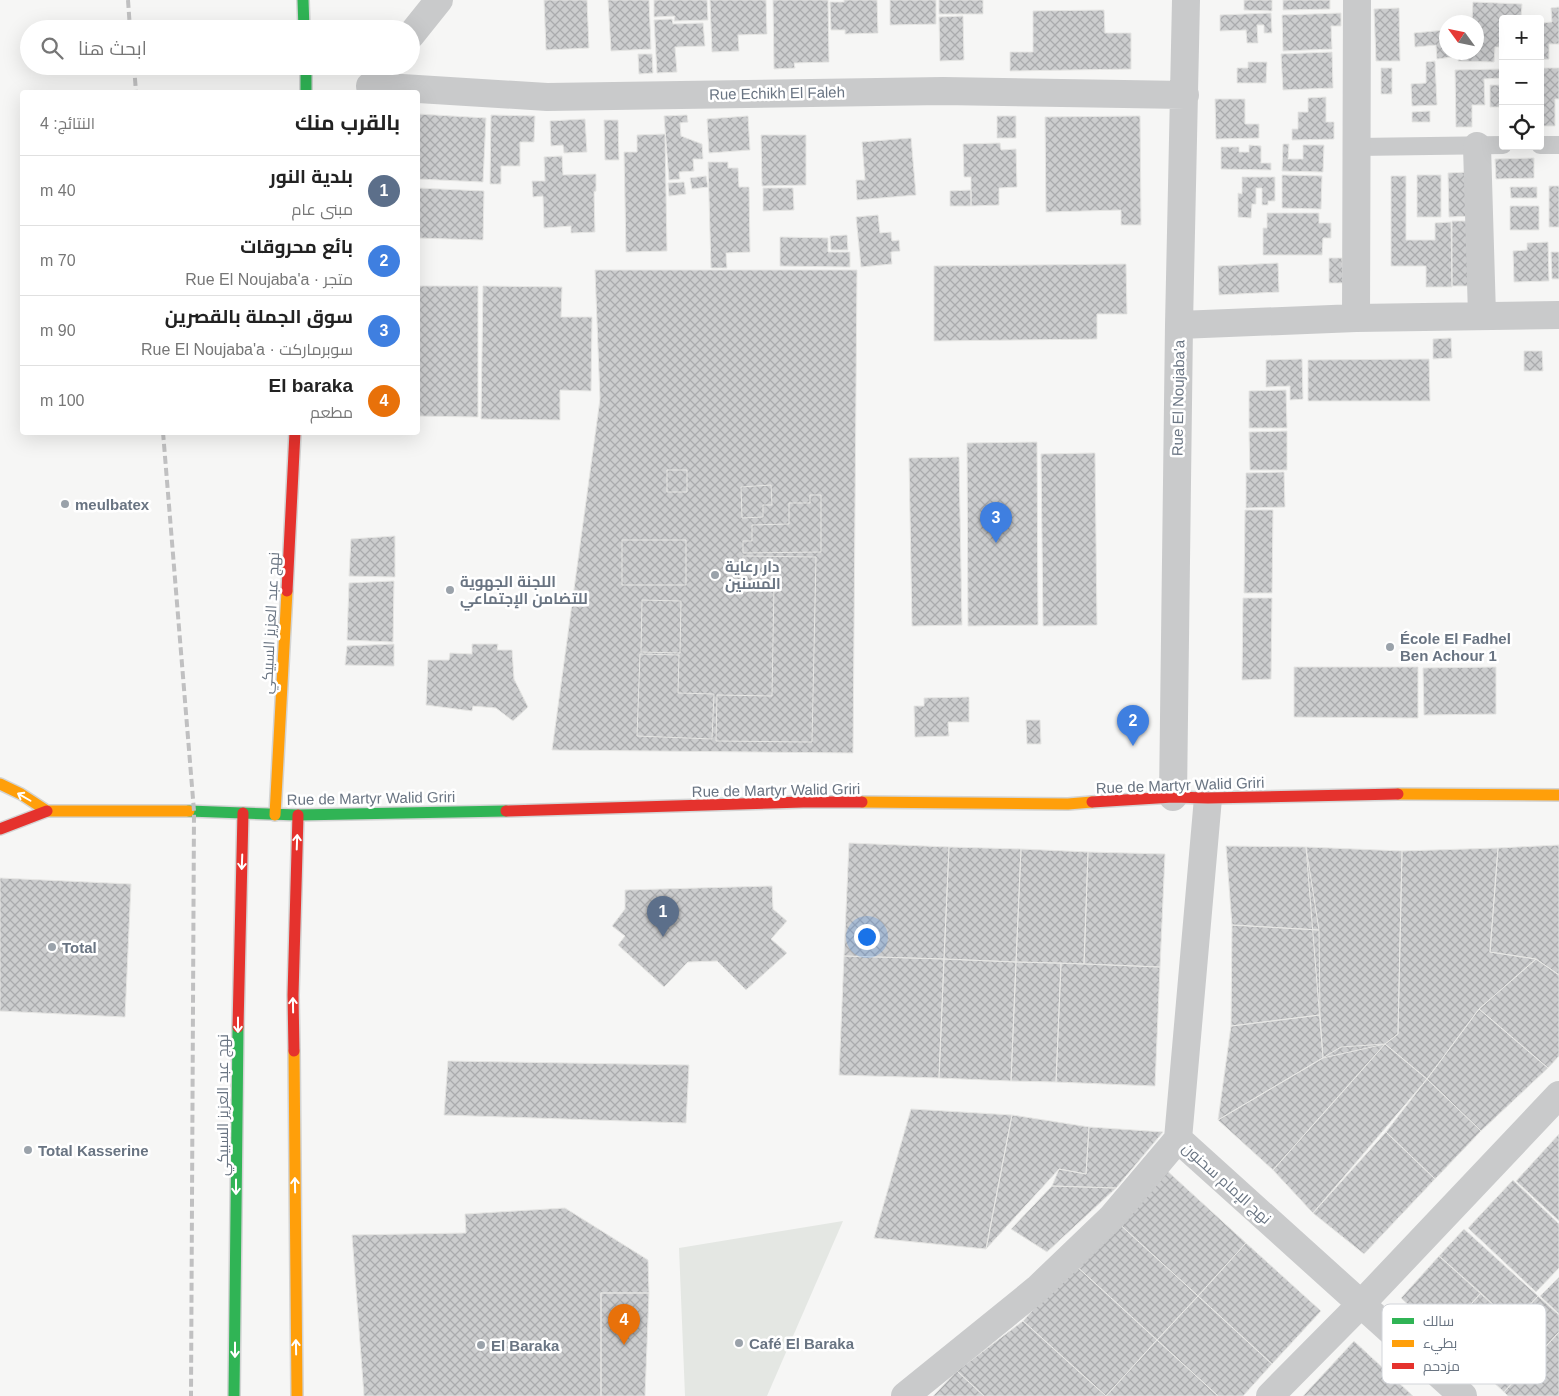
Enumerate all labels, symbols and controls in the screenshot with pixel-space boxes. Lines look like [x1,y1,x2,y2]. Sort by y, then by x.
north arrow [1439,15,1484,60]
map controls [1499,15,1544,150]
button: + [1499,15,1544,60]
search box [20,20,420,75]
icon: search [38,34,66,62]
text: ابحث هنا [78,38,147,59]
button: − [1499,60,1544,105]
street label: Rue Echikh El Faleh [709,83,845,103]
button: locate [1499,105,1544,150]
text: بالقرب منك [295,111,400,134]
text: النتائج: 4 [40,115,95,132]
text: بلدية النور [270,166,353,187]
text: 40 m [40,182,76,199]
text: 1 [380,182,388,199]
text: مبنى عام [292,201,353,218]
text: بائع محروقات [240,236,353,257]
text: 70 m [40,252,76,269]
text: 2 [380,252,388,269]
text: متجر · Rue El Noujaba'a [185,271,353,288]
text: سوق الجملة بالقصرين [165,306,353,327]
text: 90 m [40,322,76,339]
text: 3 [380,322,388,339]
street label: Rue El Noujaba'a [1168,339,1188,456]
text: سوبرماركت · Rue El Noujaba'a [141,341,353,358]
text: El baraka [269,375,353,396]
text: 100 m [40,392,84,409]
text: 4 [380,392,388,409]
text: مطعم [310,404,353,421]
place label: meulbatex [75,496,150,513]
marker: meulbatex [59,498,71,510]
pin: 3 [980,502,1012,543]
street label: نهج عبد العزيز السبيكي [258,552,286,695]
place label: دار رعاية المسنين [725,558,781,593]
marker: دار رعاية المسنين [709,569,721,581]
place label: اللجنة الجهوية للتضامن الإجتماعي [460,573,588,611]
marker: اللجنة الجهوية للتضامن الإجتماعي [444,584,456,596]
place label: École El Fadhel Ben Achour 1 [1400,630,1511,664]
marker: École El Fadhel Ben Achour 1 [1384,641,1396,653]
pin: 2 [1117,705,1149,746]
street label: Rue de Martyr Walid Griri [1095,774,1265,796]
street label: Rue de Martyr Walid Griri [692,780,860,800]
street label: Rue de Martyr Walid Griri [287,788,455,808]
one-way arrow [17,791,31,801]
one-way arrow [293,835,302,851]
one-way arrow [237,854,246,870]
pin: 1 [647,896,679,937]
your location [854,924,880,950]
place label: Total [62,939,97,956]
marker: Total [46,941,58,953]
one-way arrow [288,997,298,1014]
one-way arrow [233,1016,243,1032]
street label: نهج عبد العزيز السبيكي [214,1034,235,1176]
street label: نهج الإمام سحنون [1177,1139,1275,1229]
place label: Total Kasserine [38,1142,149,1159]
marker: Total Kasserine [22,1144,34,1156]
one-way arrow [290,1177,300,1194]
one-way arrow [231,1178,241,1195]
pin: 4 [608,1304,640,1345]
legend [1382,1304,1546,1384]
text: سالك [1423,1313,1454,1329]
place label: Café El Baraka [749,1335,855,1352]
text: بطيء [1423,1335,1457,1355]
place label: El Baraka [491,1337,560,1354]
marker: Café El Baraka [733,1337,745,1349]
marker: El Baraka [475,1339,487,1351]
one-way arrow [292,1340,301,1356]
one-way arrow [230,1341,240,1357]
text: مزدحم [1423,1358,1460,1376]

